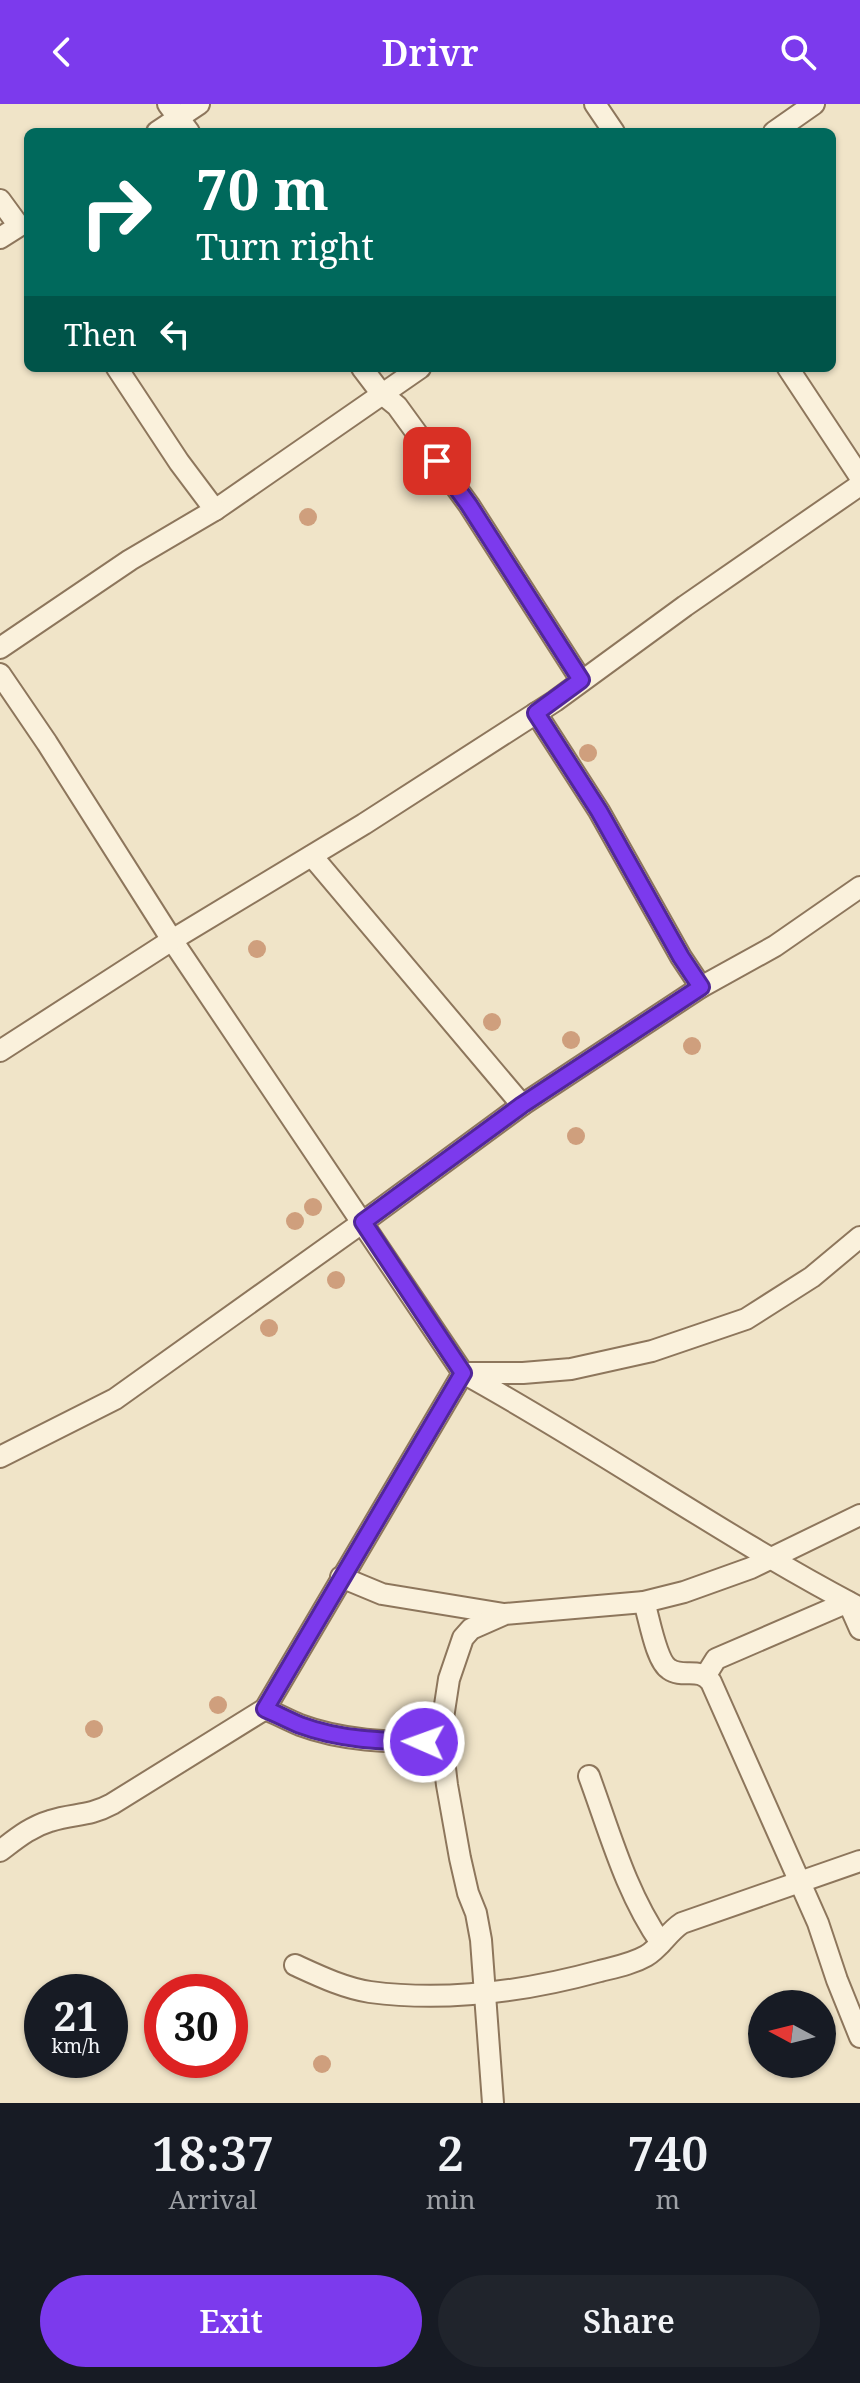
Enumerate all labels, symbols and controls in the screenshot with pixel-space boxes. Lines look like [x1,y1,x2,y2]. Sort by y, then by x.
text: Drivr [382,28,478,77]
icon: back [40,30,84,74]
icon: search [776,30,820,74]
text: 70 m [196,150,329,226]
icon: right [64,160,168,264]
text: Turn right [196,222,374,271]
icon: left [153,312,197,356]
text: Then [64,314,137,355]
pin [403,427,471,495]
icon: arrive [415,439,459,483]
position arrow [382,1700,466,1784]
speed limit sign: 30 [144,1974,248,2078]
text: 21 [53,1988,99,2043]
north arrow [748,1990,836,2078]
map controls [748,1990,836,2078]
text: km/h [51,2032,101,2059]
text: 18:37 [152,2120,274,2185]
text: 2 [437,2120,464,2185]
text: 740 [627,2120,708,2185]
text: Arrival [168,2181,257,2217]
text: min [426,2181,475,2217]
text: m [655,2181,680,2217]
button: Exit [40,2275,422,2367]
button: Share [438,2275,820,2367]

